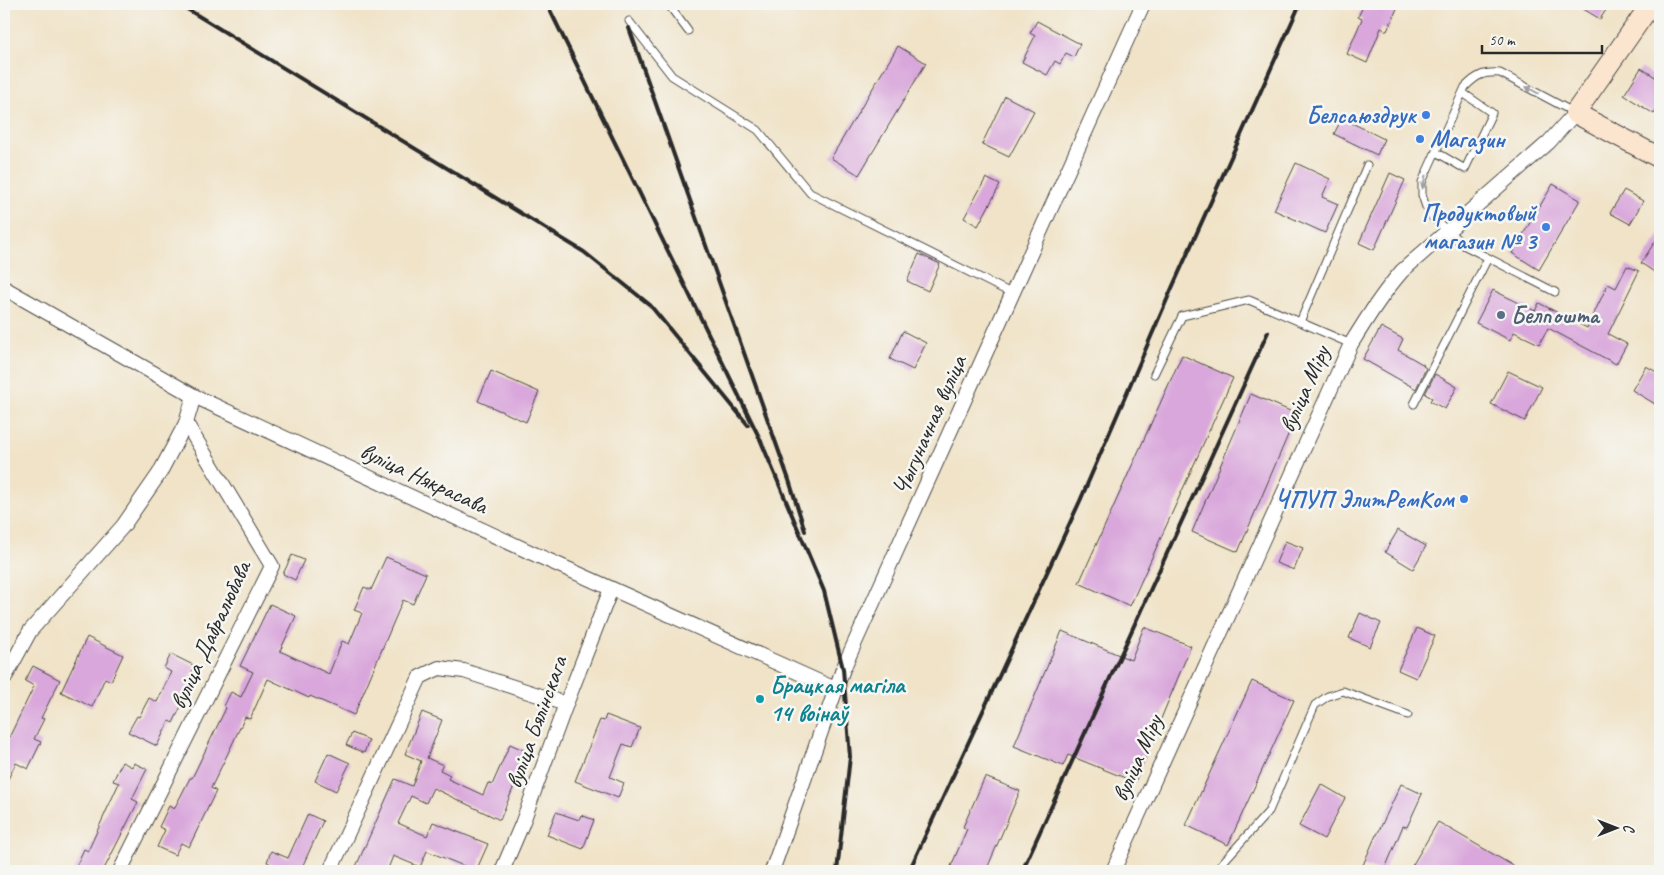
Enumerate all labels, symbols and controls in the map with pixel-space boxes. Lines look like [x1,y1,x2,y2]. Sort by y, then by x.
scale bar [1482,22,1602,54]
text: 50 m [1489,31,1516,50]
one-way arrow [1525,86,1539,94]
place label: Белсаюздрук [1306,100,1418,130]
marker: Белсаюздрук [1420,109,1432,121]
place label: Магазин [1430,124,1507,155]
marker: Магазин [1414,133,1426,145]
one-way arrow [1420,174,1428,190]
place label: Продуктовый магазин № 3 [1422,198,1538,256]
marker: Продуктовый магазин № 3 [1540,221,1552,233]
place label: Белпошта [1511,300,1601,330]
marker: Белпошта [1495,309,1507,321]
street label: вуліца Міру [1272,339,1337,437]
street label: Чыгуначная вуліца [885,349,974,499]
street label: вуліца Някрасава [355,435,494,521]
place label: ЧПУП ЭлитРемКом [1275,484,1456,514]
marker: ЧПУП ЭлитРемКом [1458,493,1470,505]
street label: вуліца Дабралюбава [163,554,258,714]
street label: вуліца Бялінскага [498,651,574,792]
place label: Брацкая магіла 14 воінаў [770,670,907,728]
marker: Брацкая магіла 14 воінаў [754,693,766,705]
street label: вуліца Міру [1105,708,1170,806]
north arrow [1592,802,1642,852]
text: С [1620,825,1637,834]

